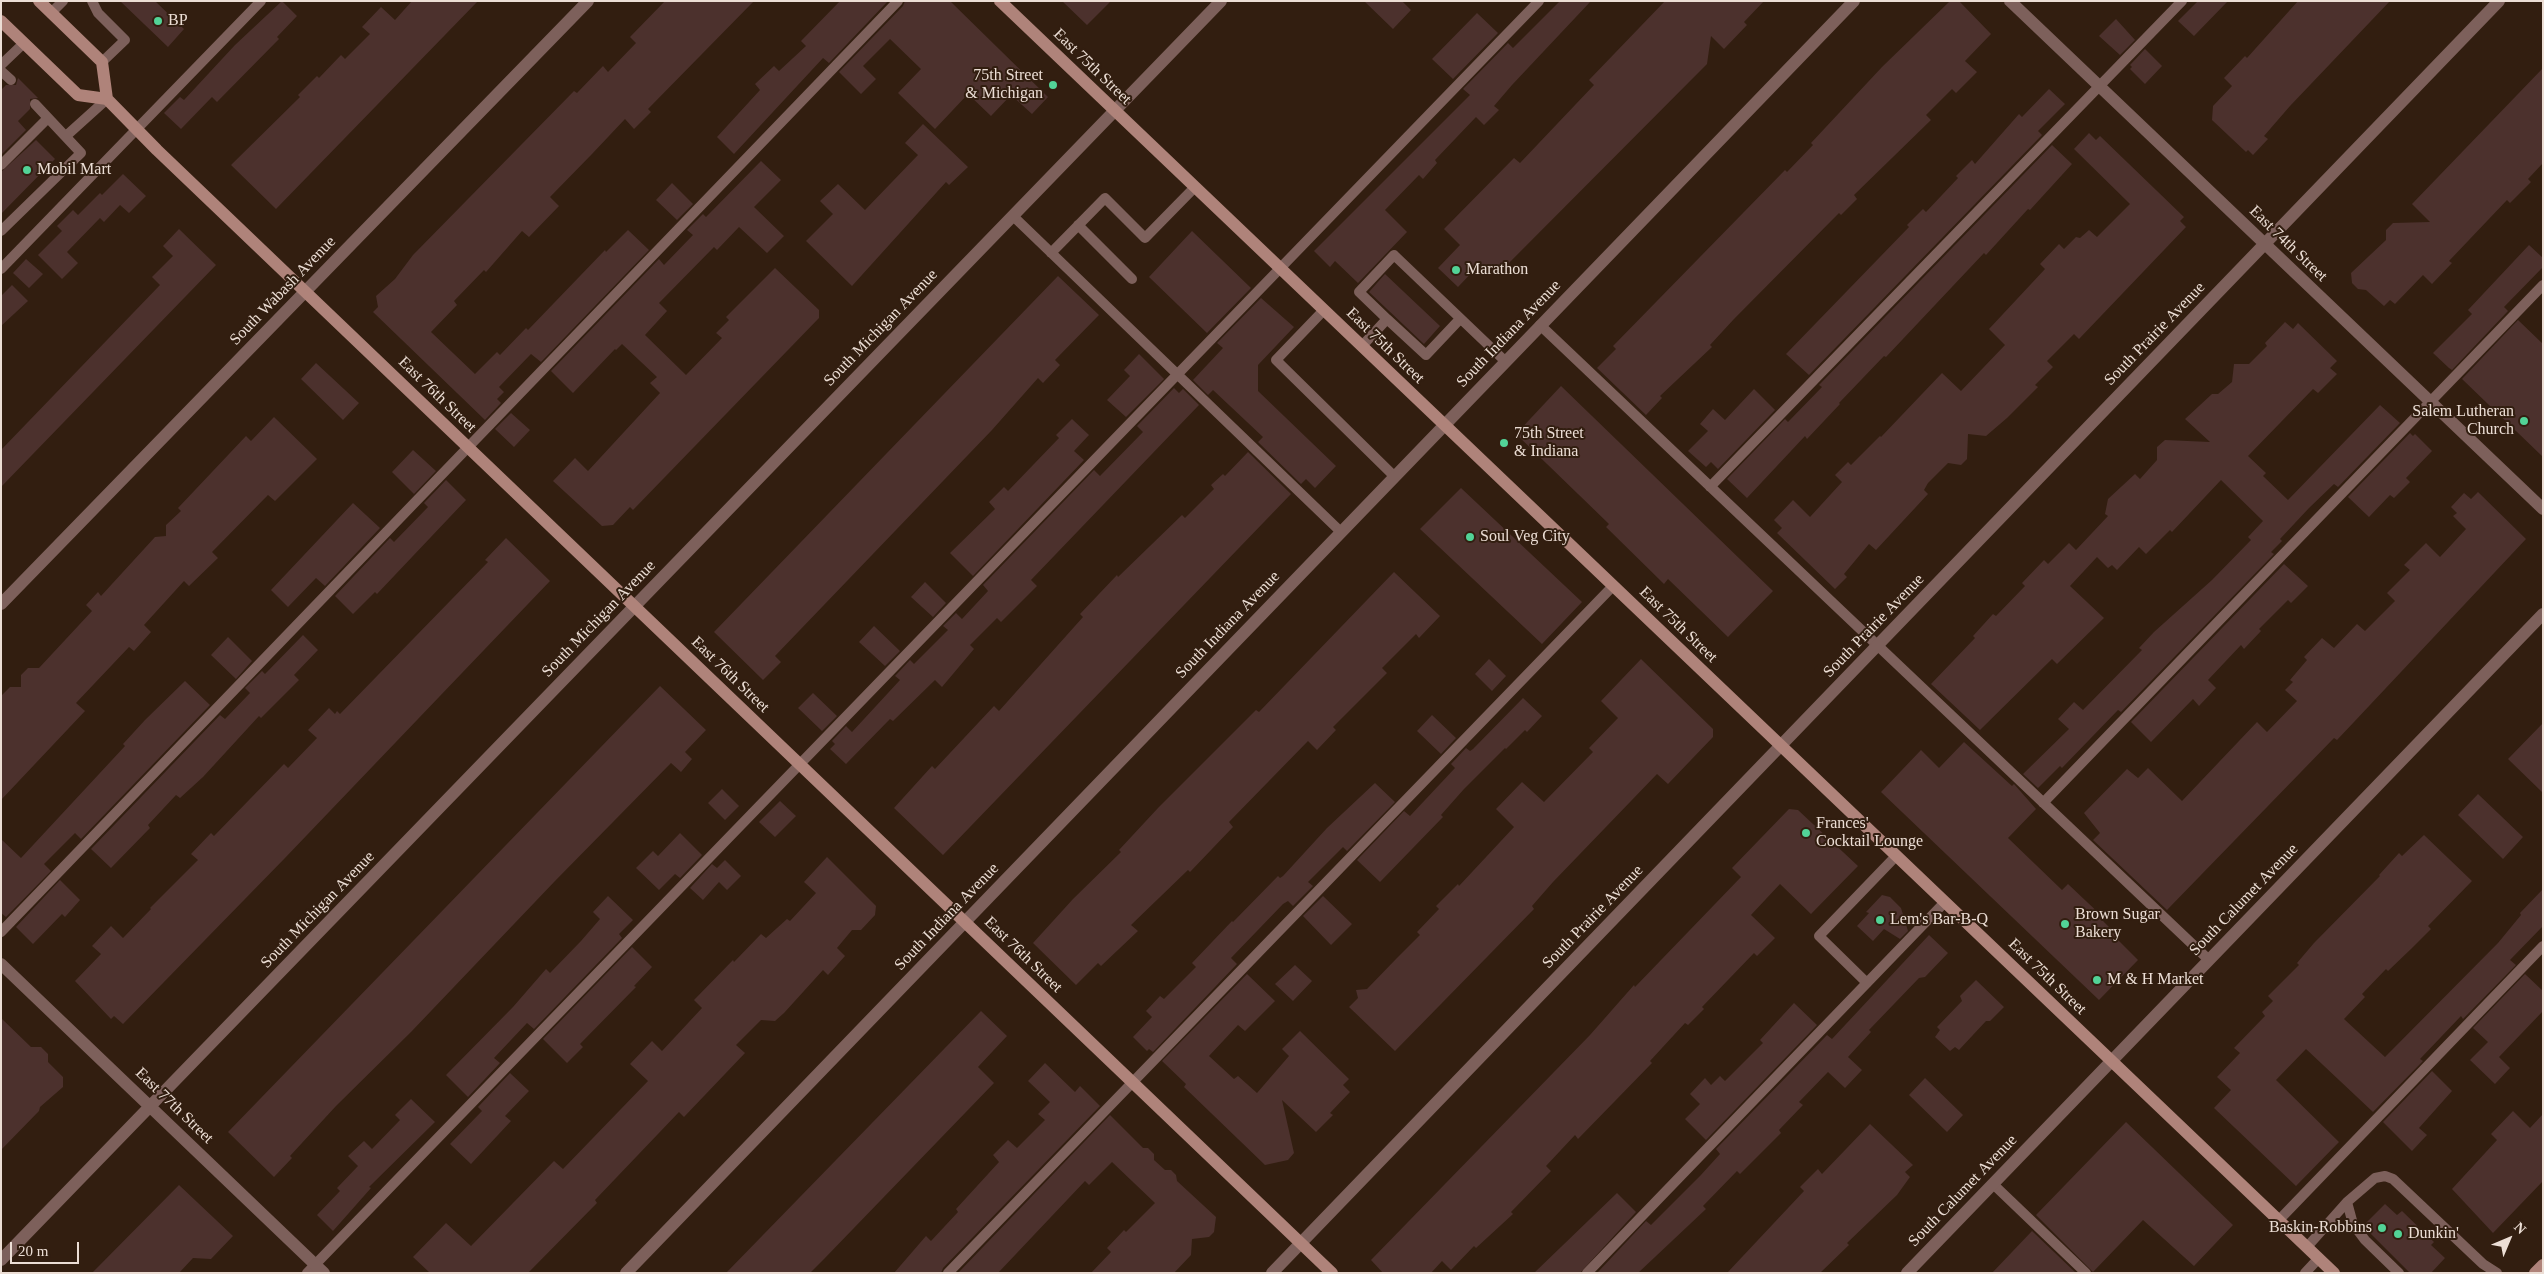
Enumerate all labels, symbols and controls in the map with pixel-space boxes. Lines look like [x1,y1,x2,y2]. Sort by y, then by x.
place label: BP [168,11,188,31]
marker: BP [152,15,164,27]
street label: East 75th Street [1049,25,1135,109]
place label: 75th Street & Michigan [965,66,1043,104]
marker: 75th Street & Michigan [1047,79,1059,91]
place label: Mobil Mart [37,160,111,180]
marker: Mobil Mart [21,164,33,176]
street label: East 74th Street [2245,202,2331,286]
street label: South Wabash Avenue [226,232,340,350]
place label: Marathon [1466,260,1528,280]
marker: Marathon [1450,264,1462,276]
street label: South Michigan Avenue [820,265,942,391]
street label: South Indiana Avenue [1453,276,1565,392]
street label: South Prairie Avenue [2101,278,2209,390]
street label: East 75th Street [1342,304,1428,388]
street label: East 76th Street [394,353,480,437]
place label: Salem Lutheran Church [2412,402,2514,440]
marker: Salem Lutheran Church [2518,415,2530,427]
place label: 75th Street & Indiana [1514,424,1584,462]
marker: 75th Street & Indiana [1498,437,1510,449]
place label: Soul Veg City [1480,527,1570,547]
marker: Soul Veg City [1464,531,1476,543]
street label: South Michigan Avenue [538,556,660,682]
street label: South Indiana Avenue [1172,567,1284,683]
street label: South Prairie Avenue [1820,570,1928,682]
street label: East 75th Street [1635,583,1721,667]
street label: East 76th Street [687,633,773,717]
place label: Frances' Cocktail Lounge [1816,814,1923,852]
marker: Frances' Cocktail Lounge [1800,827,1812,839]
street label: South Calumet Avenue [2186,840,2302,960]
street label: South Michigan Avenue [257,847,379,973]
street label: South Indiana Avenue [891,859,1003,975]
street label: South Prairie Avenue [1539,861,1647,973]
place label: Brown Sugar Bakery [2075,905,2160,943]
place label: Lem's Bar-B-Q [1890,910,1988,930]
street label: East 76th Street [980,913,1066,997]
marker: Lem's Bar-B-Q [1874,914,1886,926]
marker: Brown Sugar Bakery [2059,918,2071,930]
street label: East 75th Street [2004,935,2090,1019]
place label: M & H Market [2107,970,2203,990]
marker: M & H Market [2091,974,2103,986]
street label: East 77th Street [131,1064,217,1148]
street label: South Calumet Avenue [1905,1131,2021,1251]
north arrow [2484,1214,2534,1264]
place label: Baskin-Robbins [2269,1218,2372,1238]
text: N [2511,1219,2529,1237]
marker: Baskin-Robbins [2376,1222,2388,1234]
place label: Dunkin' [2408,1224,2459,1244]
marker: Dunkin' [2392,1228,2404,1240]
scale bar [12,1232,81,1264]
text: 20 m [18,1243,48,1259]

